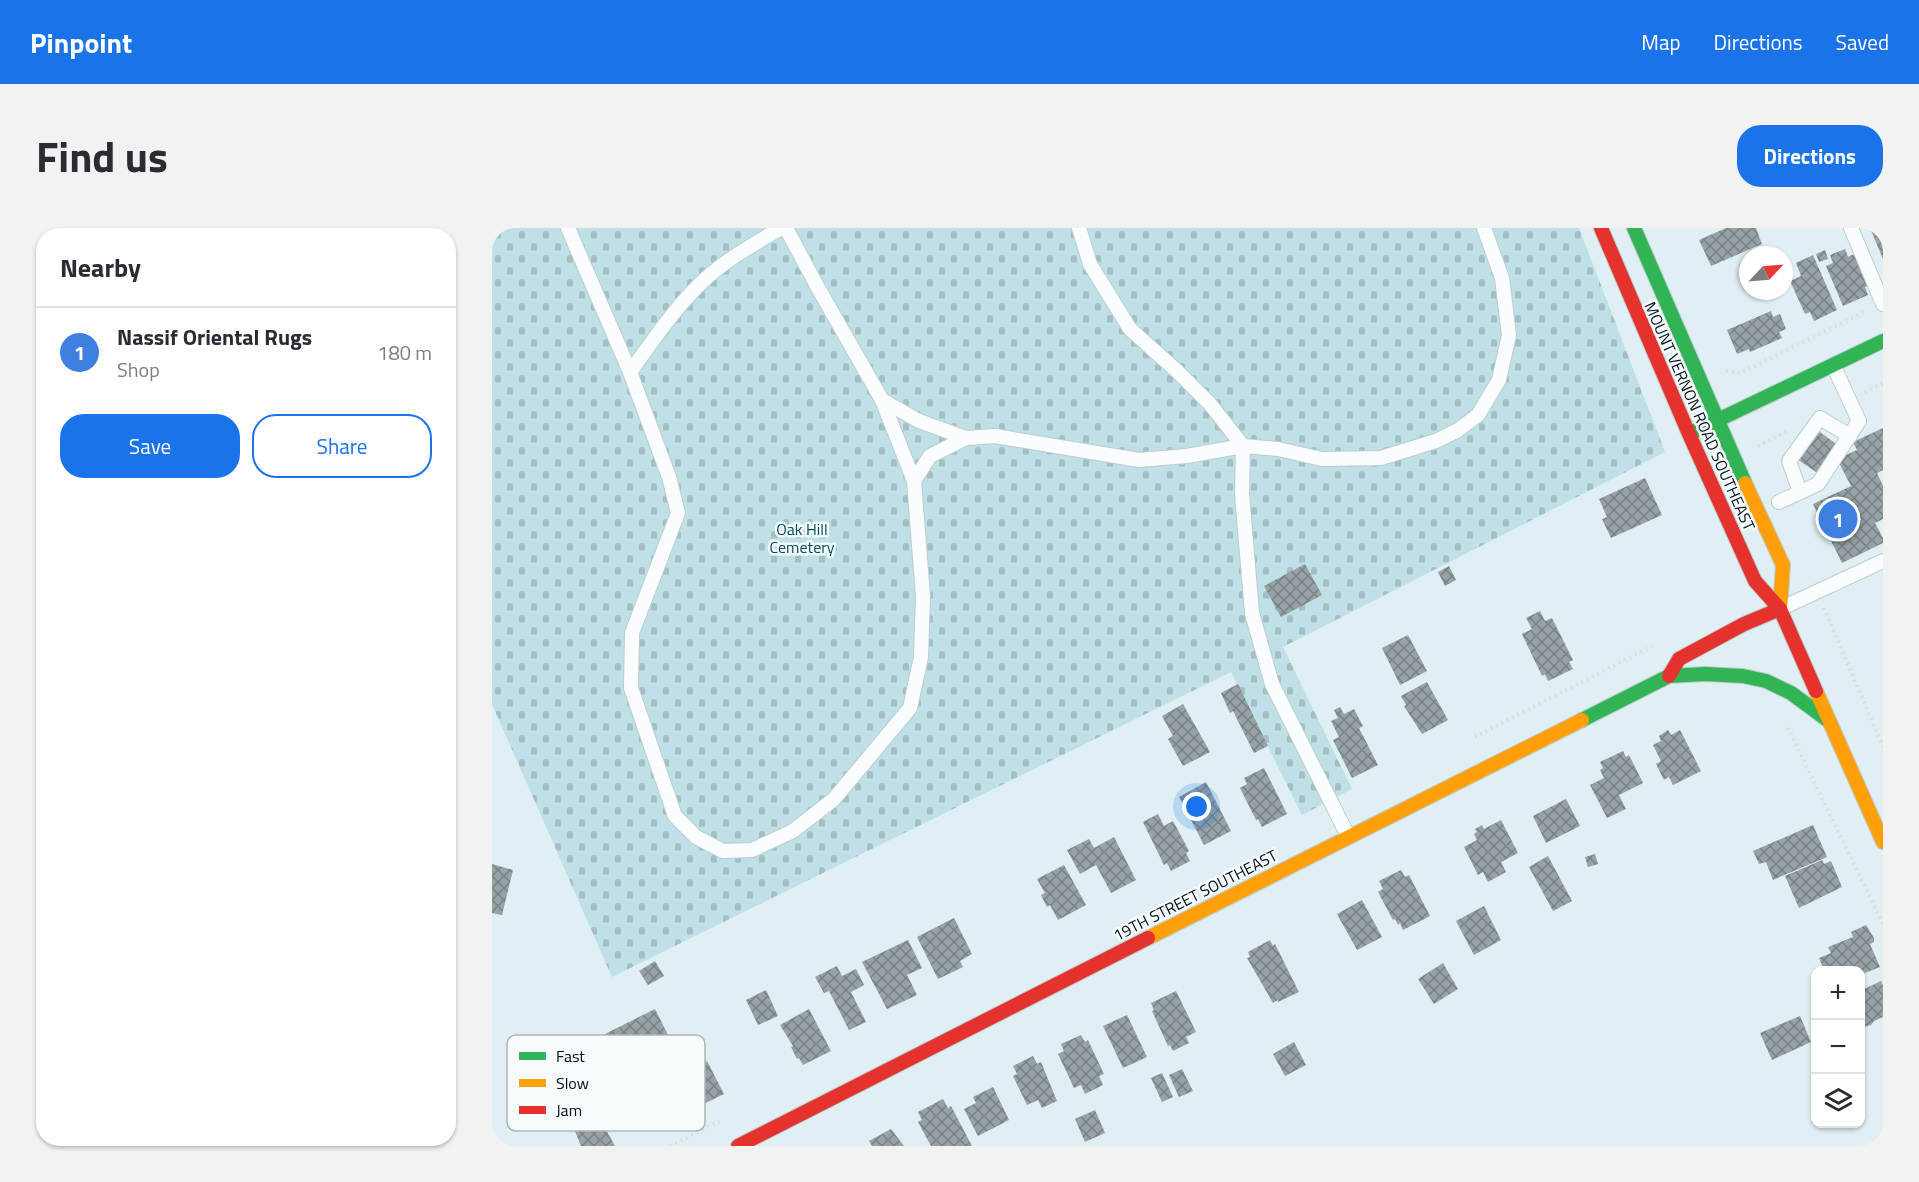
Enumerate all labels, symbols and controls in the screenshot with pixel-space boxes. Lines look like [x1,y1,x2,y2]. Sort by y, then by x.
text: Pinpoint [30,21,132,64]
text: Map [1641,26,1681,58]
text: Directions [1714,26,1803,58]
text: Saved [1836,26,1889,58]
text: Find us [36,124,168,188]
button: Directions [1737,125,1883,187]
north arrow [1739,246,1793,300]
text: Nearby [60,248,141,287]
street label: MOUNT VERNON ROAD SOUTHEAST [1639,298,1762,535]
text: Nassif Oriental Rugs [117,320,312,354]
text: 1 [74,337,85,368]
text: 180 m [377,337,432,368]
text: Shop [117,354,160,385]
button: Save [60,414,240,478]
button: Share [252,414,432,478]
pin: 1 [1818,496,1858,542]
park label: Oak Hill Cemetery [770,517,835,559]
your location [1182,792,1211,821]
street label: 19TH STREET SOUTHEAST [1109,843,1282,947]
map controls [1811,966,1865,1128]
button: + [1811,966,1865,1020]
button: − [1811,1020,1865,1074]
legend [507,1035,705,1131]
text: Fast [556,1044,585,1068]
text: Slow [556,1071,589,1095]
button: layers [1811,1074,1865,1128]
text: Jam [556,1098,582,1122]

